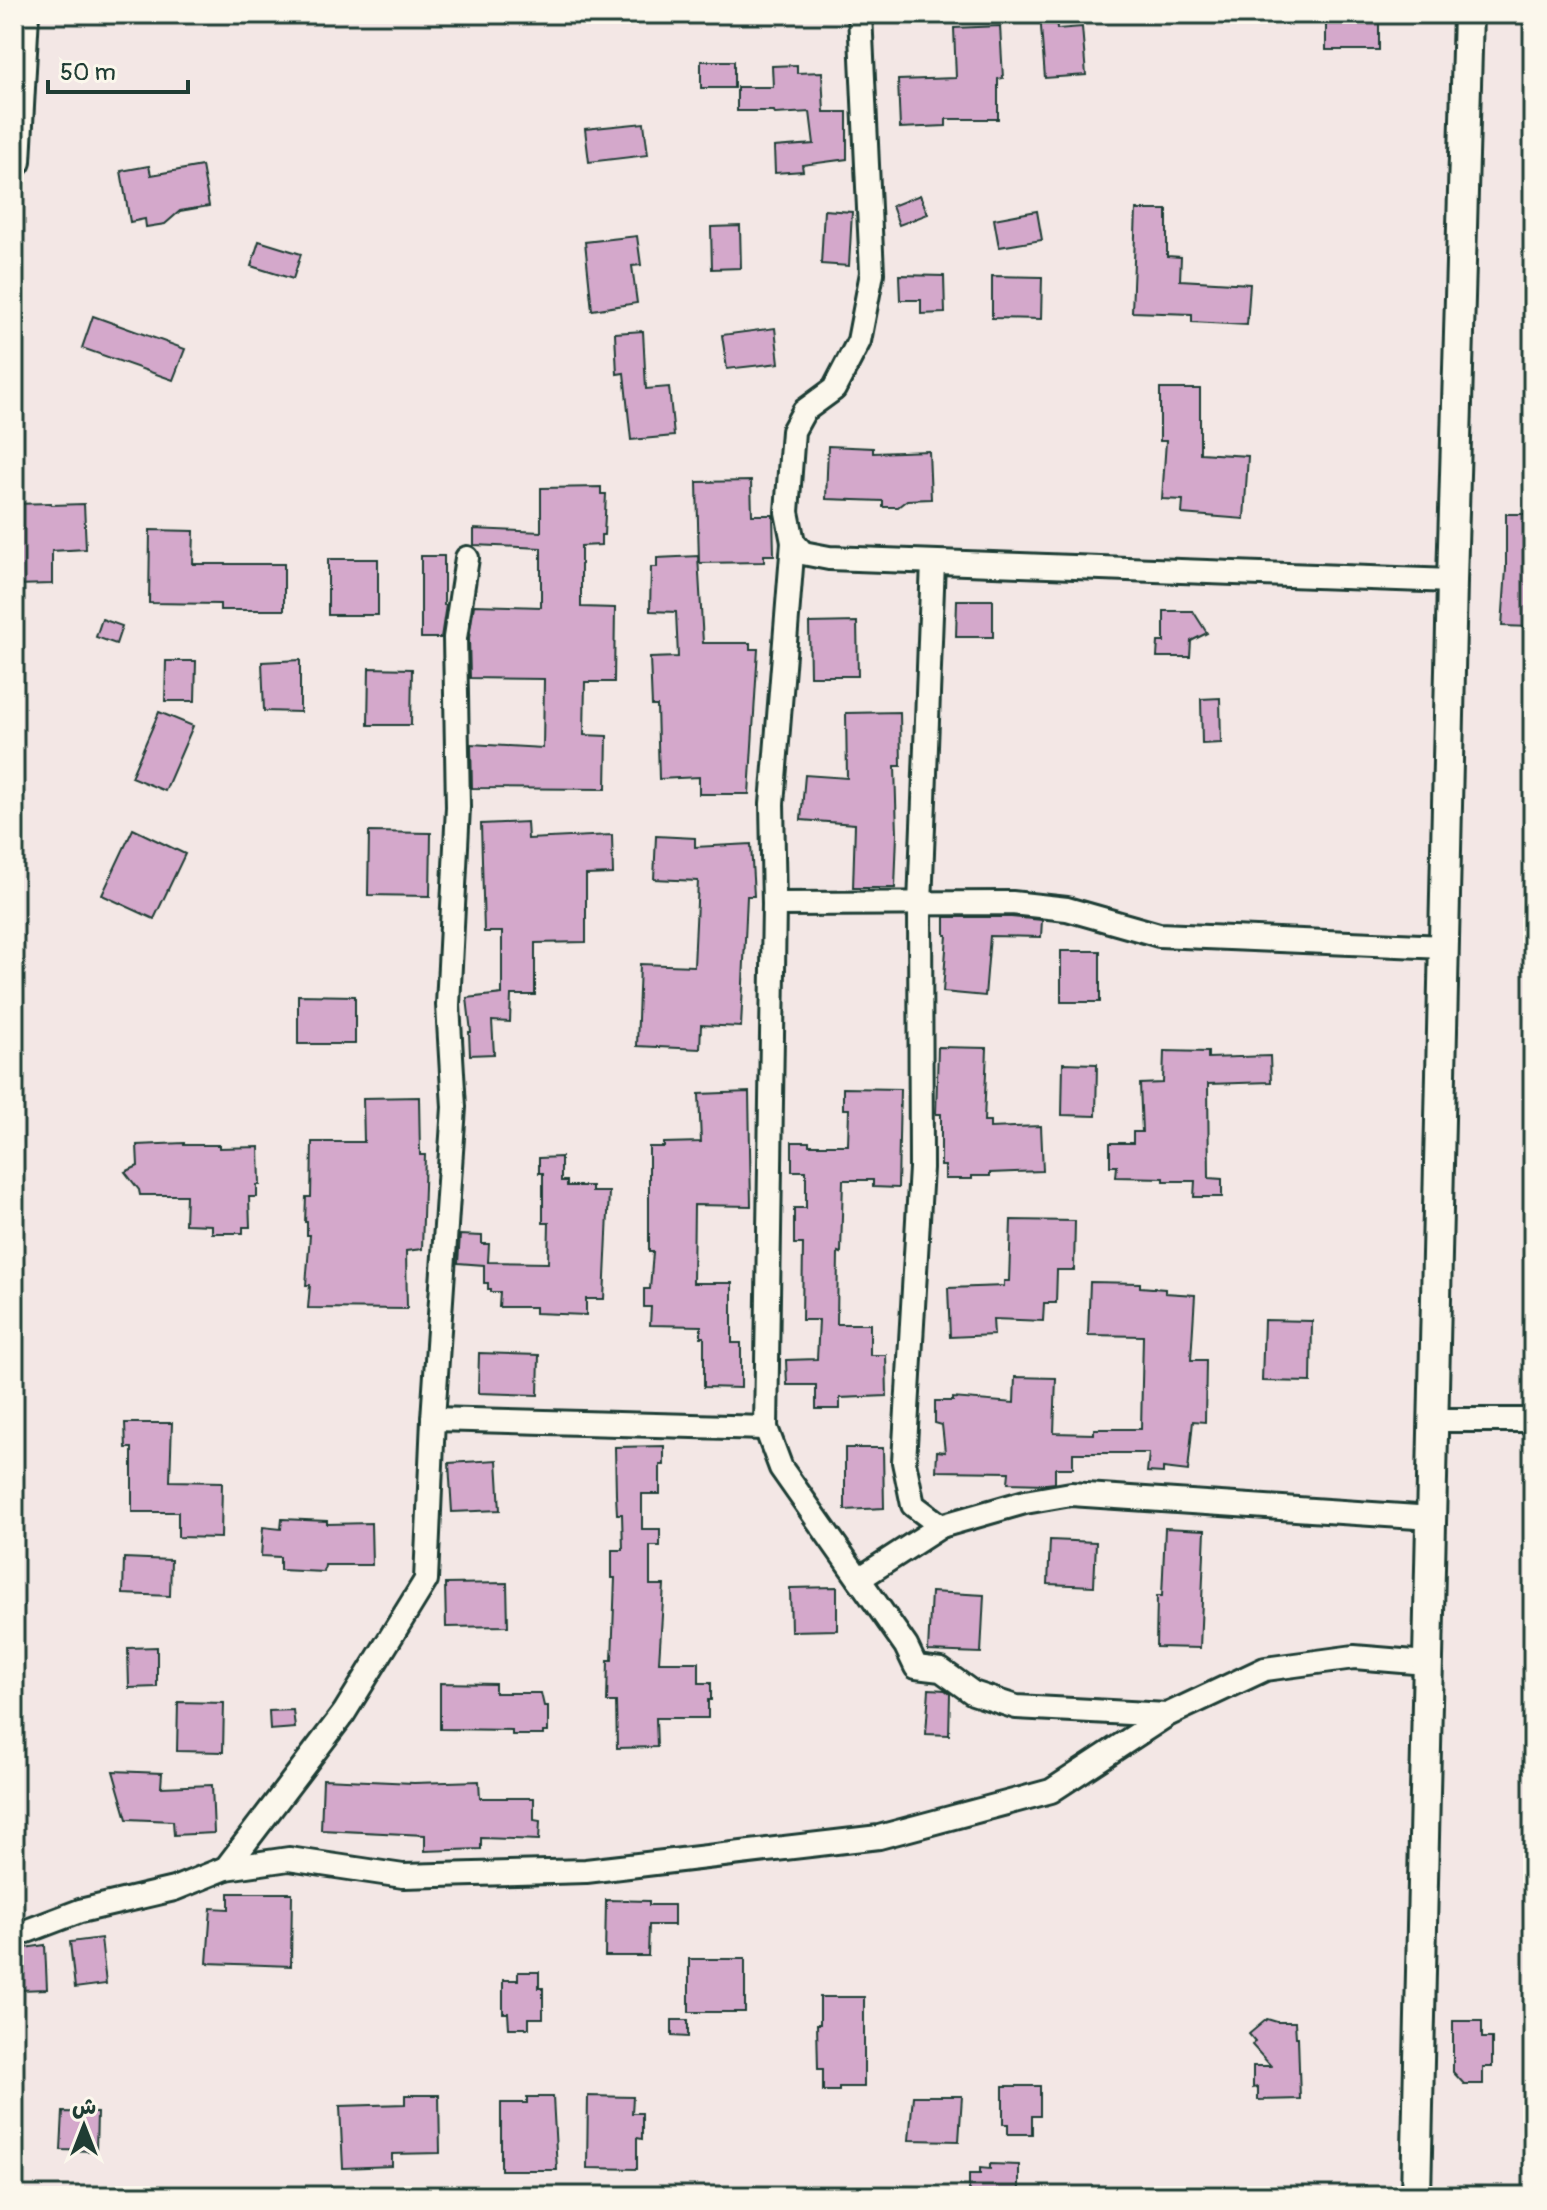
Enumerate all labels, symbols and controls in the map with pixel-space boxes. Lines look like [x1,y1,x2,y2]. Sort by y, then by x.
scale bar [48,44,188,94]
text: 50 m [60,58,116,87]
north arrow [44,2086,124,2166]
text: ش [72,2093,96,2121]

